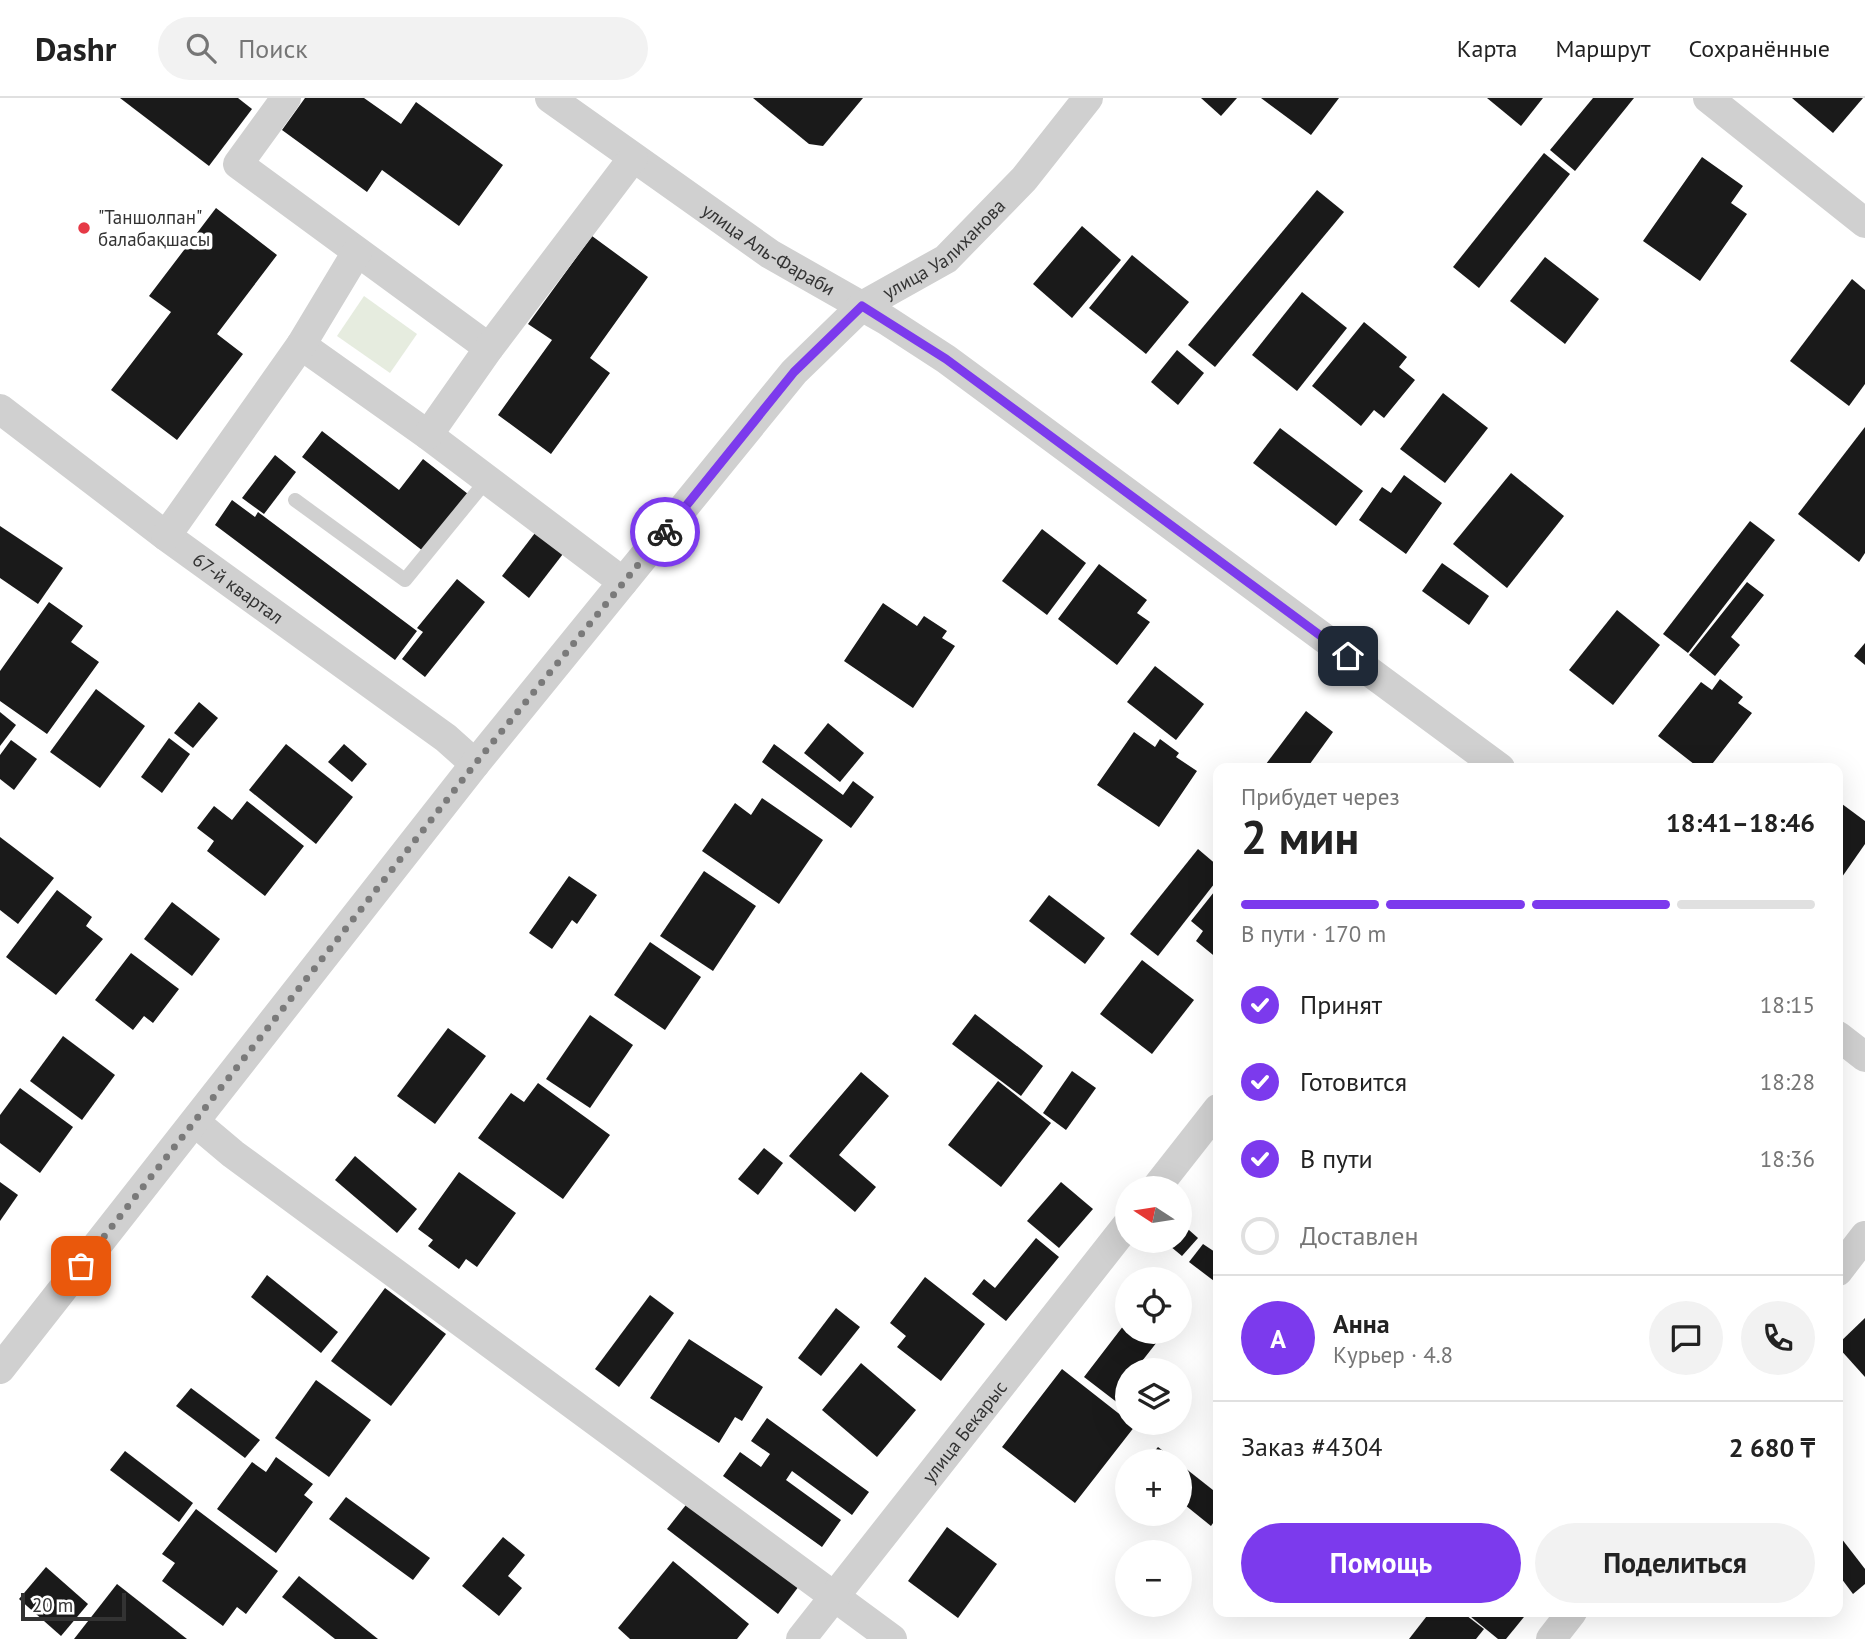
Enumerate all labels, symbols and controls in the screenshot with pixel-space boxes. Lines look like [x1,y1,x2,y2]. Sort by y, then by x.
search box [158,17,648,80]
text: Dashr [35,27,116,70]
icon: search [182,29,220,67]
text: Поиск [238,32,308,65]
text: Карта [1457,33,1517,64]
text: Маршрут [1555,33,1650,64]
text: Сохранённые [1688,33,1830,64]
street label: улица Уалиханова [878,194,1010,304]
street label: улица Аль-Фараби [697,198,839,301]
place label: "Таншолпан" балабақшасы [98,205,210,251]
marker: "Таншолпан" балабақшасы [76,220,92,236]
courier [630,497,700,567]
icon: bike [646,513,684,551]
street label: 67-й квартал [188,547,288,629]
pin [1318,626,1378,686]
icon: home [1329,637,1367,675]
text: Прибудет через [1241,782,1400,811]
text: 18:41–18:46 [1666,806,1815,839]
text: 2 мин [1241,807,1359,867]
text: В пути · 170 m [1241,919,1386,948]
icon: check [1241,986,1279,1024]
text: Принят [1300,988,1382,1021]
text: 18:15 [1760,990,1815,1019]
icon: check [1241,1063,1279,1101]
text: Готовится [1300,1065,1407,1098]
text: 18:28 [1760,1067,1815,1096]
icon: check [1241,1140,1279,1178]
text: В пути [1300,1142,1373,1175]
text: 18:36 [1760,1144,1815,1173]
north arrow [1115,1176,1192,1253]
map controls [1115,1176,1192,1617]
text: Доставлен [1300,1219,1419,1252]
pin [51,1236,111,1296]
icon: bag [62,1247,100,1285]
button: locate [1115,1267,1192,1344]
button: chat [1649,1301,1723,1375]
button: phone [1741,1301,1815,1375]
text: Анна [1333,1307,1390,1340]
text: А [1270,1322,1286,1355]
text: Курьер · 4.8 [1333,1340,1453,1369]
button: layers [1115,1358,1192,1435]
street label: улица Бекарыс [917,1376,1012,1488]
text: Заказ #4304 [1241,1430,1383,1463]
text: 2 680 ₸ [1729,1431,1815,1464]
button: + [1115,1449,1192,1526]
button: Помощь [1241,1523,1521,1603]
button: Поделиться [1535,1523,1815,1603]
button: − [1115,1540,1192,1617]
scale bar [21,1590,126,1622]
text: 20 m [32,1593,73,1617]

